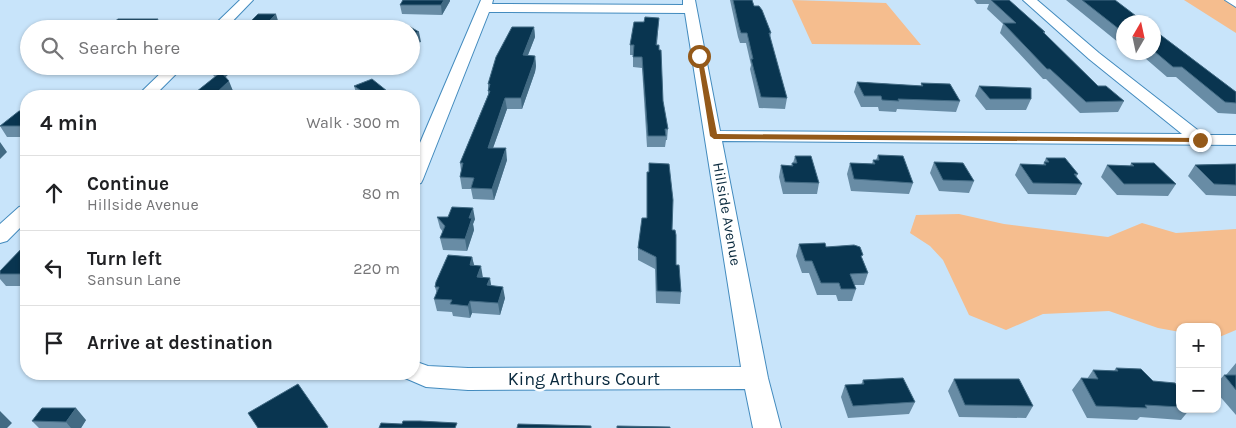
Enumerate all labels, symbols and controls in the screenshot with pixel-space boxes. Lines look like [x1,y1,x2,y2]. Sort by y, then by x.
north arrow [1116,15,1161,60]
search box [20,20,420,75]
icon: search [38,34,66,62]
text: Search here [78,37,180,59]
route start [688,45,711,68]
text: 4 min [40,111,98,135]
text: Walk · 300 m [306,113,400,132]
route end [1189,129,1212,152]
street label: Hillside Avenue [709,161,745,267]
text: Continue [87,173,169,195]
icon: ahead [40,179,68,207]
text: 80 m [362,184,400,203]
text: Hillside Avenue [87,195,199,214]
text: Turn left [87,248,162,270]
icon: left [40,254,68,282]
text: 220 m [353,259,400,278]
text: Sansun Lane [87,270,181,289]
map controls [1176,323,1221,413]
button: + [1176,323,1221,368]
icon: arrive [40,329,68,357]
text: Arrive at destination [87,332,273,354]
street label: King Arthurs Court [508,368,660,390]
button: − [1176,368,1221,413]

